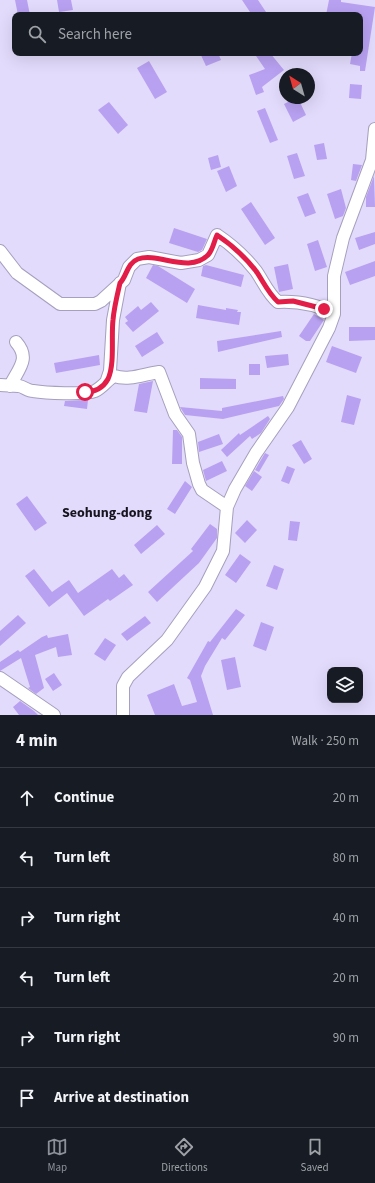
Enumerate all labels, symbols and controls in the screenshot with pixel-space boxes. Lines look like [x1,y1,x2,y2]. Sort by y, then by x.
search box [12,12,363,56]
icon: search [26,23,48,45]
text: Search here [58,24,132,45]
north arrow [279,68,315,104]
route end [315,300,333,318]
route start [76,383,94,401]
district label: Seohung-dong [62,503,153,523]
map controls [327,667,363,703]
button: layers [327,667,363,703]
text: 4 min [16,729,57,753]
text: Walk · 250 m [291,732,359,750]
icon: ahead [16,787,38,809]
text: Continue [54,787,114,808]
text: 20 m [333,789,359,807]
icon: left [16,847,38,869]
text: Turn left [54,847,110,868]
text: 80 m [333,849,359,867]
icon: right [16,907,38,929]
text: Turn right [54,907,120,928]
text: 40 m [333,909,359,927]
icon: left [16,967,38,989]
text: Turn left [54,967,110,988]
text: 20 m [333,969,359,987]
icon: right [16,1027,38,1049]
text: Turn right [54,1027,120,1048]
text: 90 m [333,1029,359,1047]
icon: arrive [16,1087,38,1109]
text: Arrive at destination [54,1087,189,1108]
tab: Map [46,1136,68,1175]
tab: Directions [161,1136,208,1175]
tab: Saved [301,1136,329,1175]

